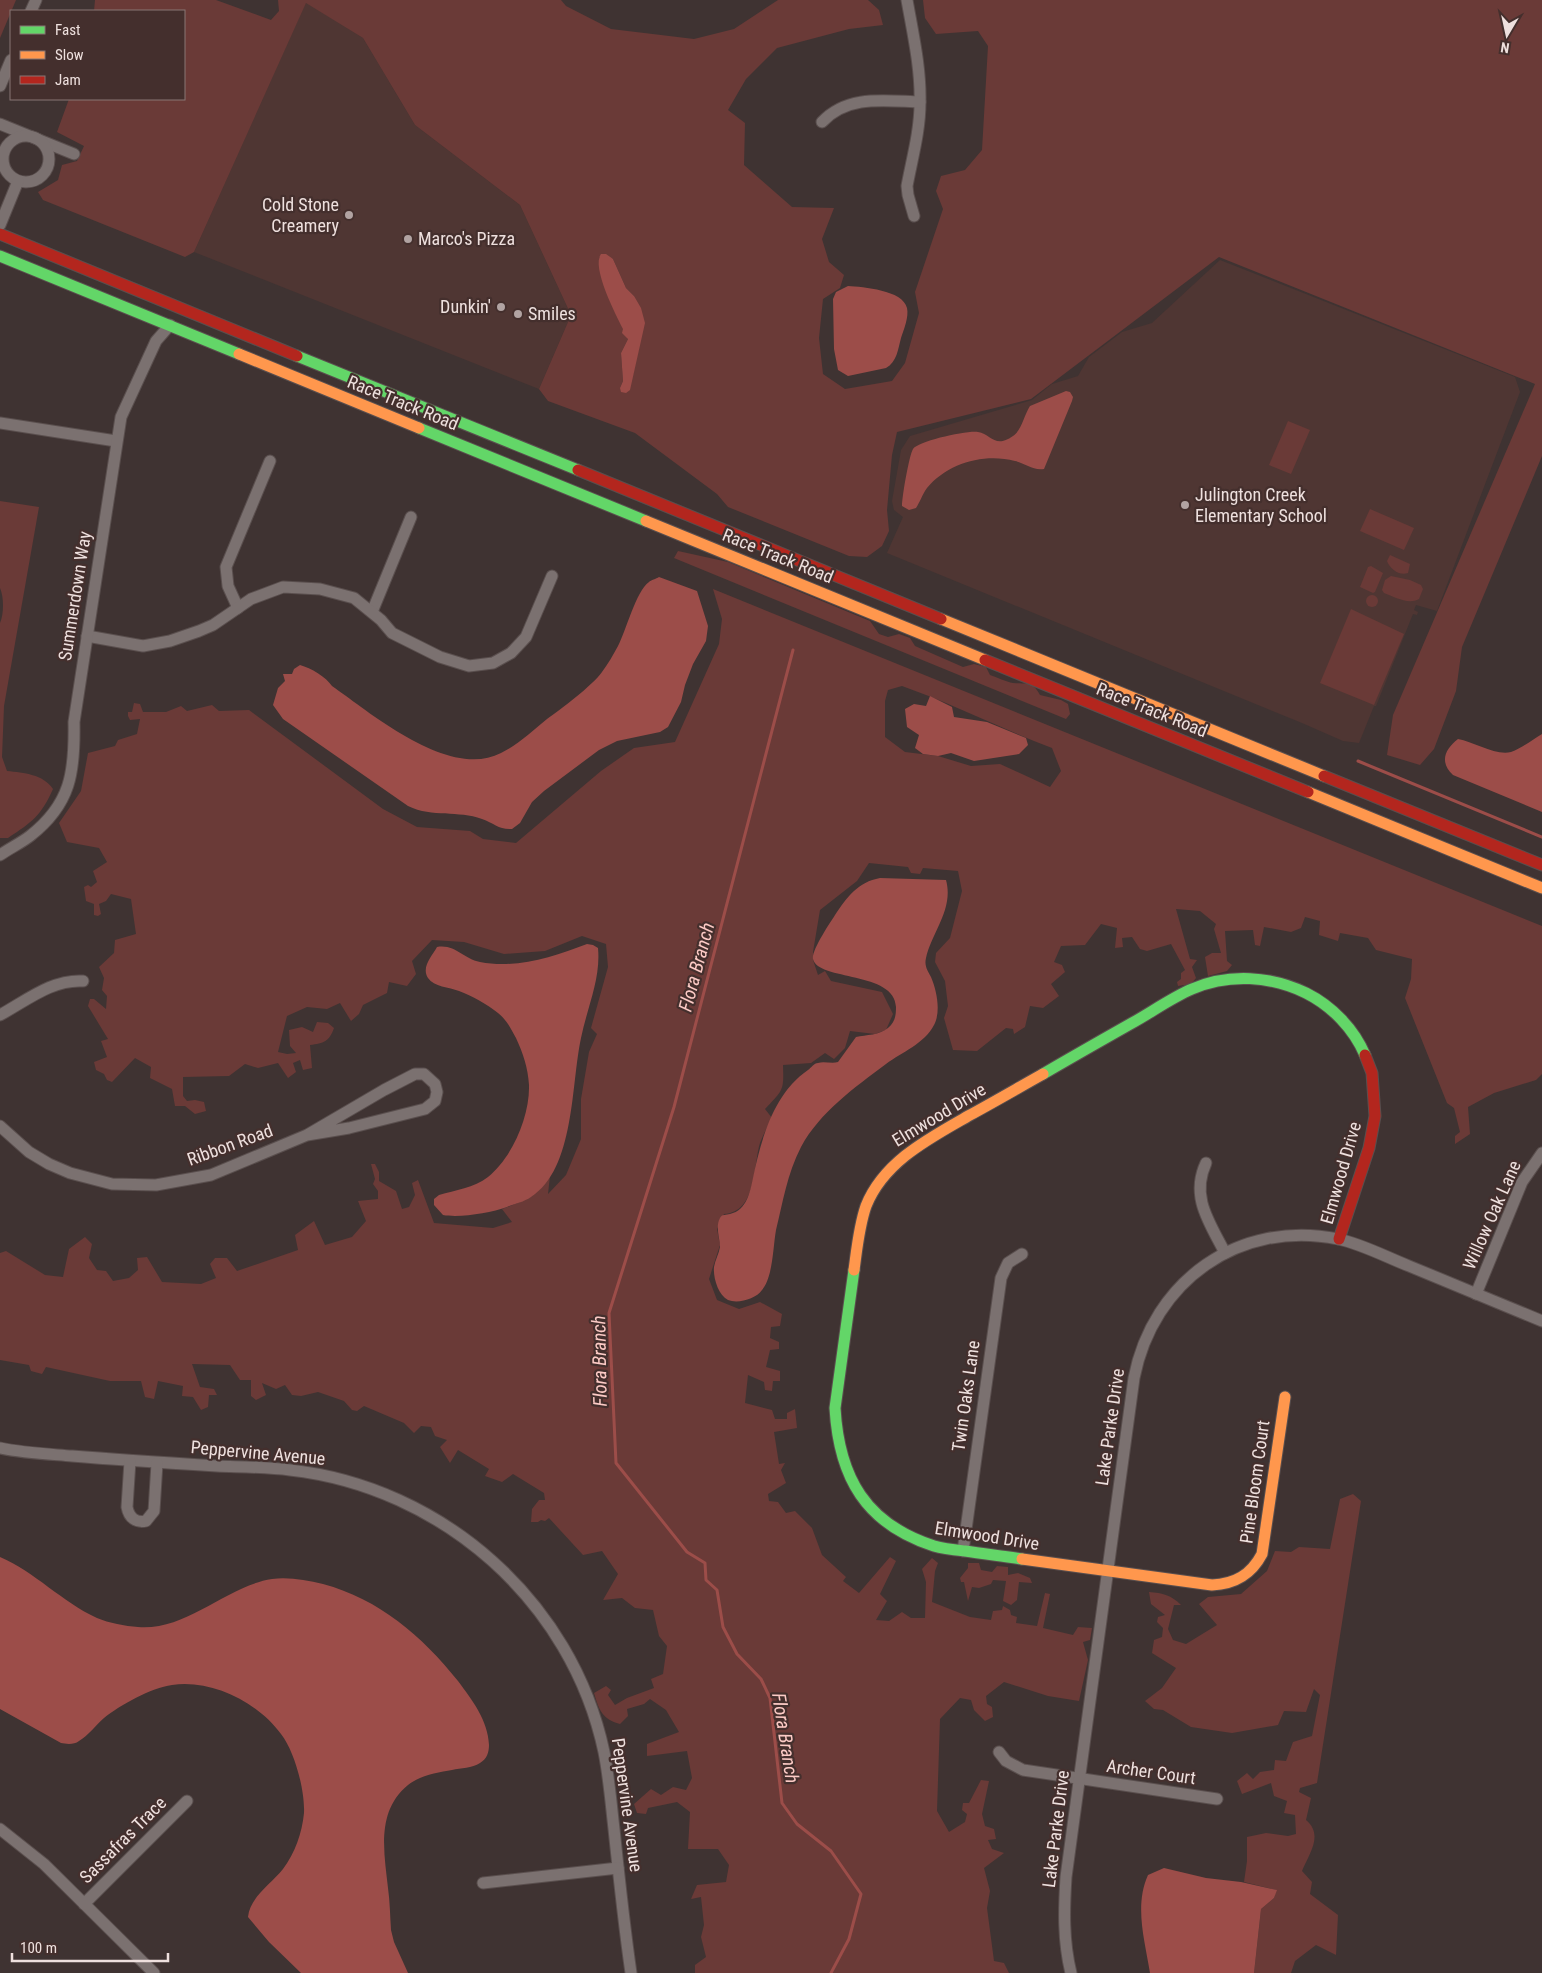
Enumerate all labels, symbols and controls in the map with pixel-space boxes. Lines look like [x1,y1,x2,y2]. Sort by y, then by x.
legend [10,10,185,100]
north arrow [1482,10,1532,60]
text: Fast [55,21,80,39]
text: N [1499,39,1510,56]
text: Slow [55,46,84,64]
text: Jam [55,71,81,89]
place label: Cold Stone Creamery [262,194,339,236]
marker: Cold Stone Creamery [343,209,355,221]
place label: Marco's Pizza [418,228,515,249]
marker: Marco's Pizza [402,233,414,245]
place label: Dunkin' [440,296,491,317]
marker: Dunkin' [495,301,507,313]
place label: Smiles [528,303,576,324]
marker: Smiles [512,308,524,320]
street label: Race Track Road [345,371,462,434]
place label: Julington Creek Elementary School [1195,484,1327,526]
marker: Julington Creek Elementary School [1179,499,1191,511]
street label: Race Track Road [720,524,837,587]
street label: Summerdown Way [54,529,95,662]
street label: Race Track Road [1094,678,1211,741]
water label: Flora Branch [674,920,719,1014]
street label: Elmwood Drive [888,1078,989,1151]
street label: Ribbon Road [184,1119,275,1170]
street label: Elmwood Drive [1316,1119,1365,1226]
street label: Willow Oak Lane [1458,1157,1525,1273]
water label: Flora Branch [587,1315,612,1407]
street label: Twin Oaks Lane [947,1339,984,1453]
street label: Lake Parke Drive [1091,1367,1128,1487]
street label: Pine Bloom Court [1235,1419,1274,1545]
street label: Peppervine Avenue [190,1436,326,1469]
street label: Elmwood Drive [933,1517,1041,1554]
water label: Flora Branch [767,1691,804,1785]
street label: Peppervine Avenue [608,1737,647,1873]
street label: Archer Court [1105,1755,1197,1788]
street label: Lake Parke Drive [1038,1769,1073,1889]
street label: Sassafras Trace [75,1792,170,1887]
scale bar [12,1930,169,1962]
text: 100 m [20,1939,57,1957]

